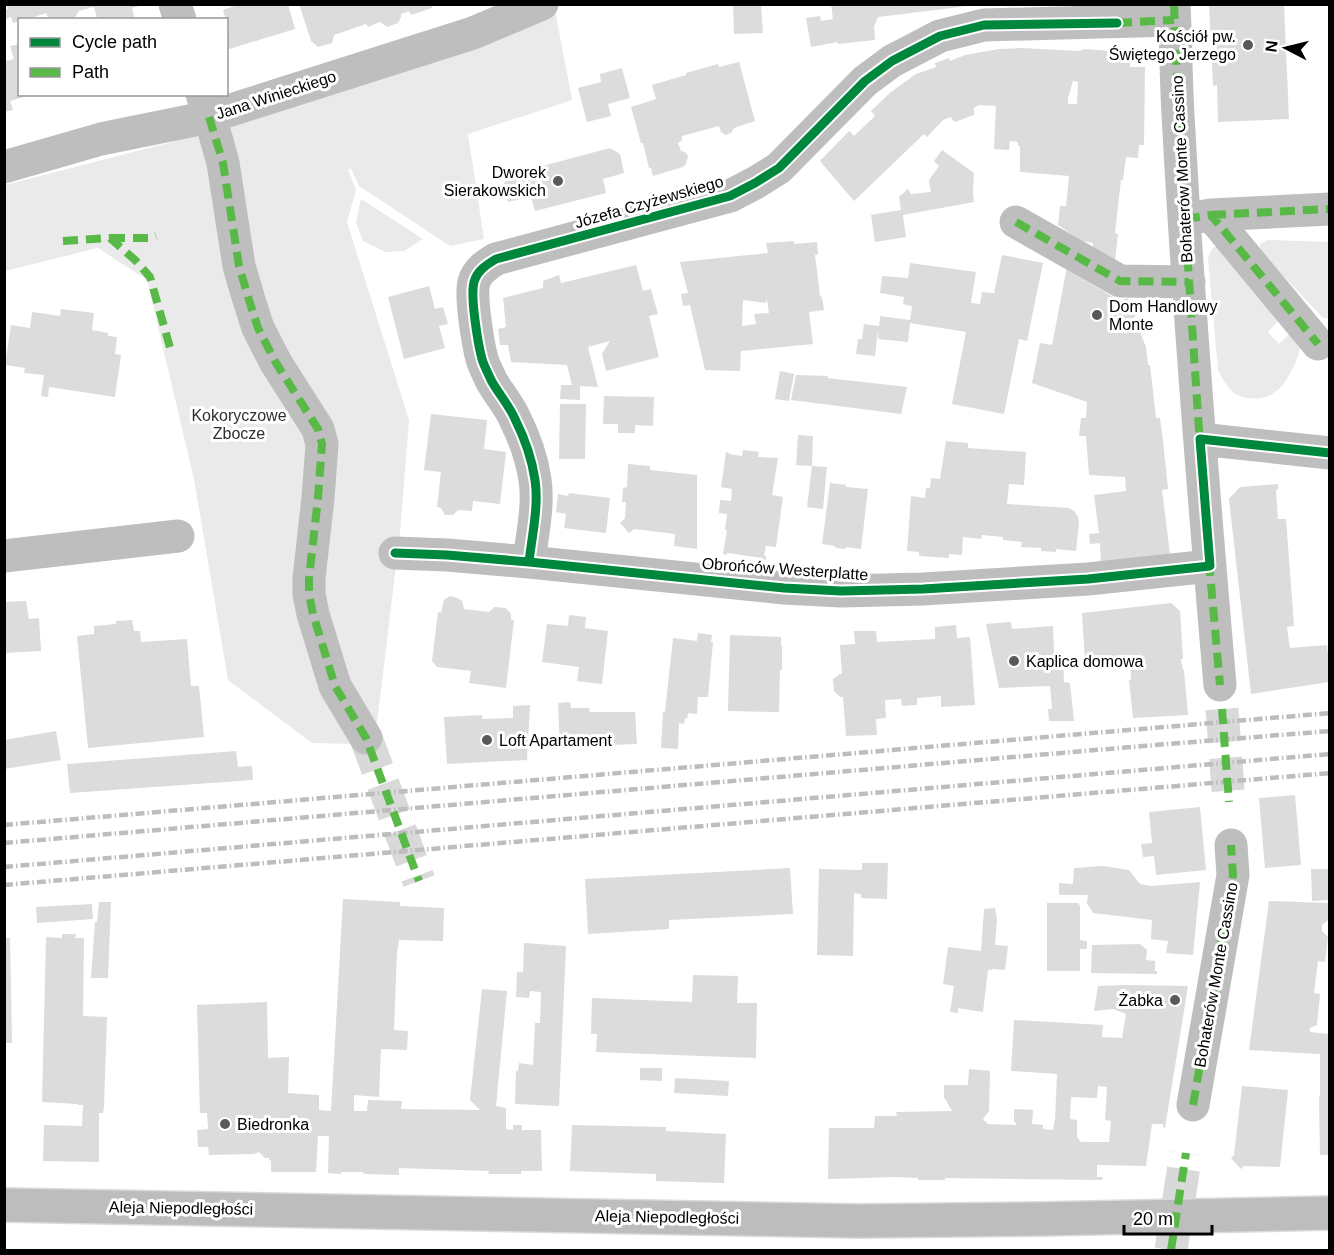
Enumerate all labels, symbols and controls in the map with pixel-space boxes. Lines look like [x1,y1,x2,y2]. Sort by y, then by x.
legend [18,18,228,96]
north arrow [1256,18,1316,78]
place label: Kościół pw. Świętego Jerzego [1109,28,1236,63]
text: Cycle path [72,32,157,52]
marker: Kościół pw. Świętego Jerzego [1241,38,1255,52]
text: N [1262,39,1281,53]
text: Path [72,62,109,82]
street label: Jana Winieckiego [214,68,338,122]
street label: Bohaterów Monte Cassino [1169,75,1195,263]
place label: Dworek Sierakowskich [444,164,547,199]
street label: Józefa Czyżewskiego [573,173,725,231]
marker: Dworek Sierakowskich [551,174,565,188]
place label: Dom Handlowy Monte [1109,298,1217,333]
marker: Dom Handlowy Monte [1090,308,1104,322]
park label: Kokoryczowe Zbocze [191,407,287,442]
street label: Obrońców Westerplatte [701,555,869,583]
place label: Kaplica domowa [1026,653,1144,670]
marker: Kaplica domowa [1007,654,1021,668]
place label: Loft Apartament [499,732,613,749]
marker: Loft Apartament [480,733,494,747]
street label: Bohaterów Monte Cassino [1191,881,1241,1069]
place label: Żabka [1119,991,1163,1009]
marker: Żabka [1168,993,1182,1007]
place label: Biedronka [237,1116,309,1133]
marker: Biedronka [218,1117,232,1131]
street label: Aleja Niepodległości [109,1198,253,1218]
scale bar [1124,1198,1212,1236]
street label: Aleja Niepodległości [595,1207,739,1227]
text: 20 m [1133,1209,1173,1229]

